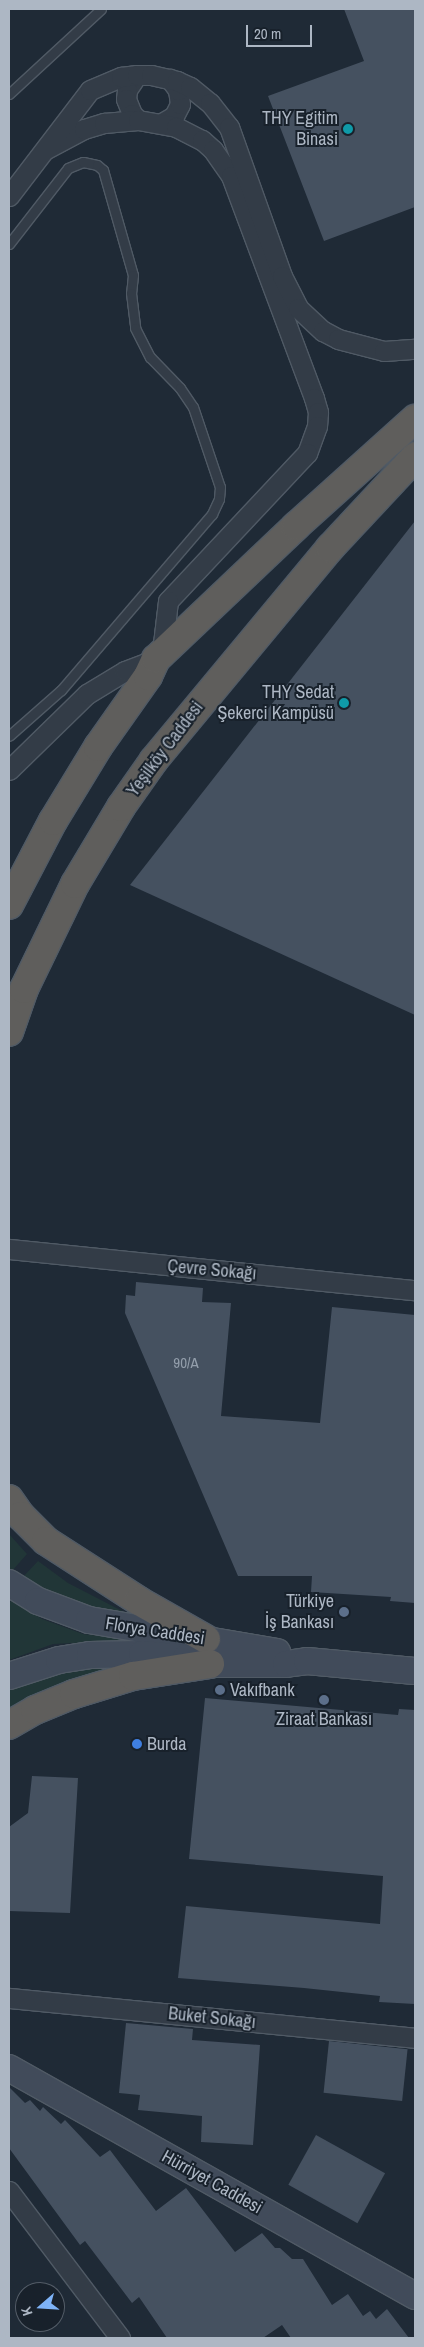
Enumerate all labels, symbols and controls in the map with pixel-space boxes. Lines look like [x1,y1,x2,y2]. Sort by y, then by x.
scale bar [249,15,315,47]
text: 20 m [254,23,281,44]
place label: THY Egitim Binasi [262,108,338,150]
marker: THY Egitim Binasi [342,123,354,135]
place label: THY Sedat Şekerci Kampüsü [218,682,334,724]
street label: Yeşilköy Caddesi [122,697,208,801]
marker: THY Sedat Şekerci Kampüsü [338,697,350,709]
street label: Çevre Sokağı [167,1255,257,1285]
house number: 90/A [173,1354,199,1372]
place label: Türkiye İş Bankası [265,1591,334,1634]
marker: Türkiye İş Bankası [338,1606,350,1618]
street label: Florya Caddesi [104,1613,206,1649]
place label: Vakıfbank [230,1679,295,1701]
marker: Vakıfbank [214,1684,226,1696]
marker: Ziraat Bankası [318,1694,330,1706]
place label: Ziraat Bankası [276,1708,372,1730]
place label: Burda [147,1733,186,1755]
marker: Burda [131,1738,143,1750]
street label: Buket Sokağı [167,2003,257,2033]
street label: Hürriyet Caddesi [158,2146,266,2218]
north arrow [15,2282,65,2332]
text: K [17,2305,37,2318]

